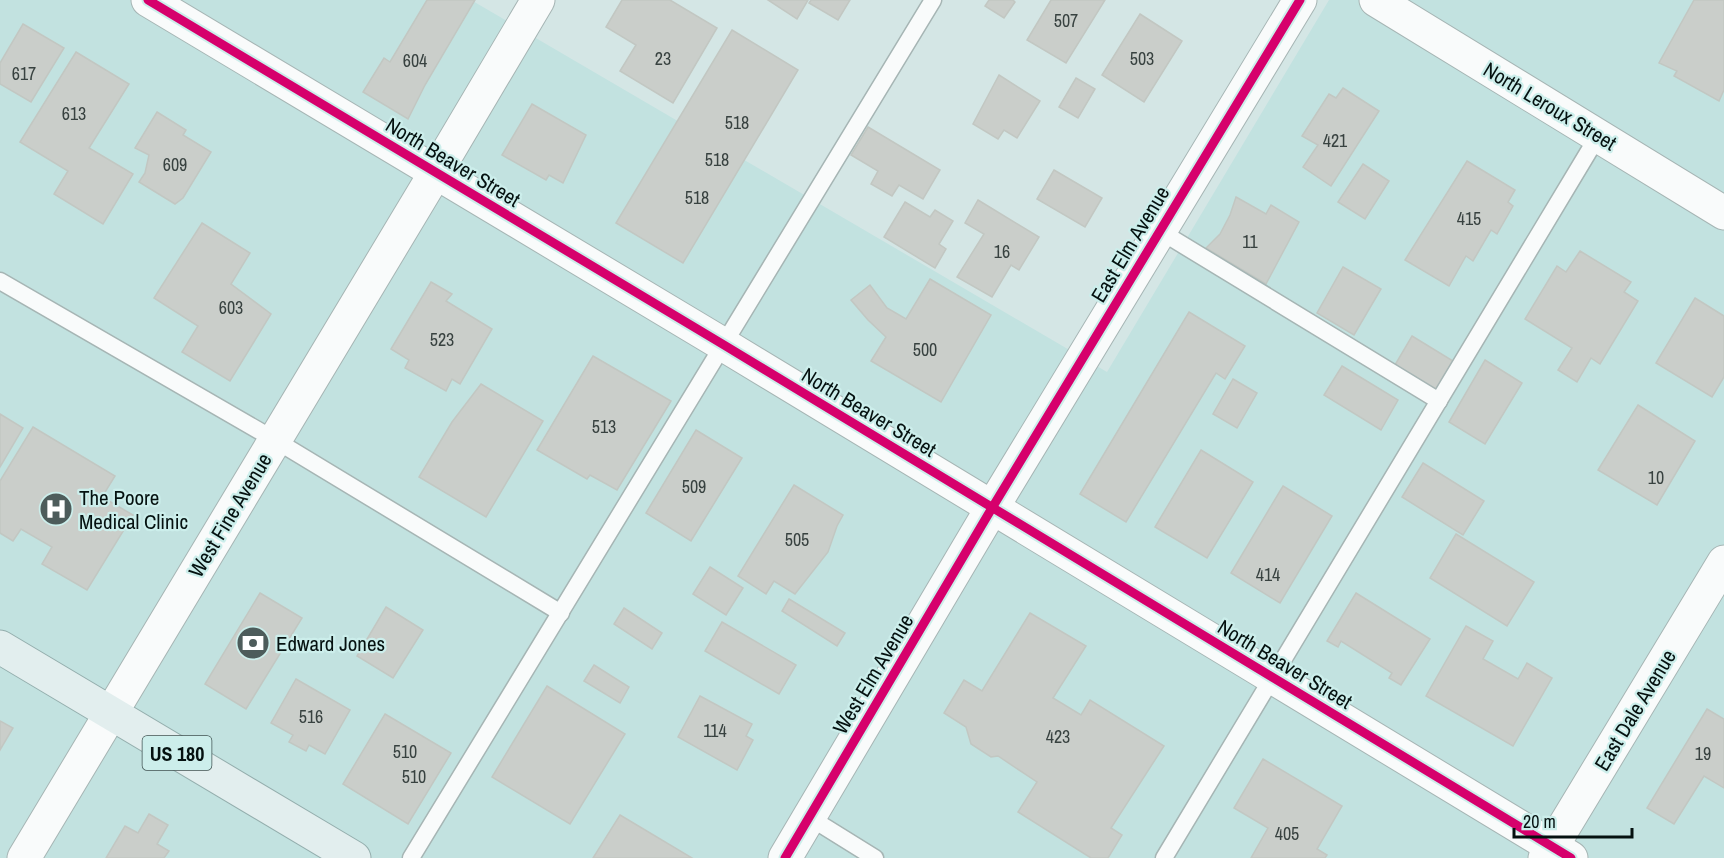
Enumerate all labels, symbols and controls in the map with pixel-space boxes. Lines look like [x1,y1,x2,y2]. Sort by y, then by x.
house number: 507 [1054,8,1078,33]
house number: 23 [655,46,671,71]
house number: 503 [1130,46,1154,71]
house number: 604 [403,48,427,73]
street label: North Leroux Street [1478,55,1622,157]
house number: 617 [12,61,36,86]
house number: 613 [62,101,86,126]
street label: North Beaver Street [380,110,526,214]
house number: 518 [725,110,749,135]
house number: 421 [1323,128,1348,153]
house number: 518 [705,147,729,172]
house number: 609 [163,152,187,177]
street label: East Elm Avenue [1084,180,1176,308]
house number: 518 [685,185,709,210]
house number: 415 [1457,206,1481,231]
house number: 11 [1242,229,1258,254]
house number: 16 [994,239,1010,264]
house number: 603 [219,295,243,320]
house number: 523 [430,327,454,352]
house number: 500 [913,337,937,362]
street label: North Beaver Street [796,360,942,464]
house number: 513 [592,414,616,439]
street label: West Fine Avenue [181,447,279,583]
house number: 10 [1648,465,1664,490]
house number: 509 [682,474,706,499]
place label: The Poore Medical Clinic [79,483,188,536]
hospital icon: The Poore Medical Clinic [38,491,74,527]
house number: 505 [785,527,809,552]
house number: 414 [1256,562,1280,587]
street label: West Elm Avenue [826,609,920,739]
street label: North Beaver Street [1212,612,1358,716]
bank icon: Edward Jones [235,625,271,661]
place label: Edward Jones [276,629,385,658]
street label: East Dale Avenue [1587,644,1683,776]
house number: 516 [299,704,323,729]
house number: 114 [703,718,727,743]
house number: 423 [1046,724,1070,749]
road number: US 180 [142,736,212,770]
house number: 510 [393,739,417,764]
house number: 19 [1695,741,1711,766]
house number: 510 [402,764,426,789]
scale bar [1514,801,1632,839]
text: 20 m [1523,809,1556,834]
house number: 405 [1275,821,1299,846]

